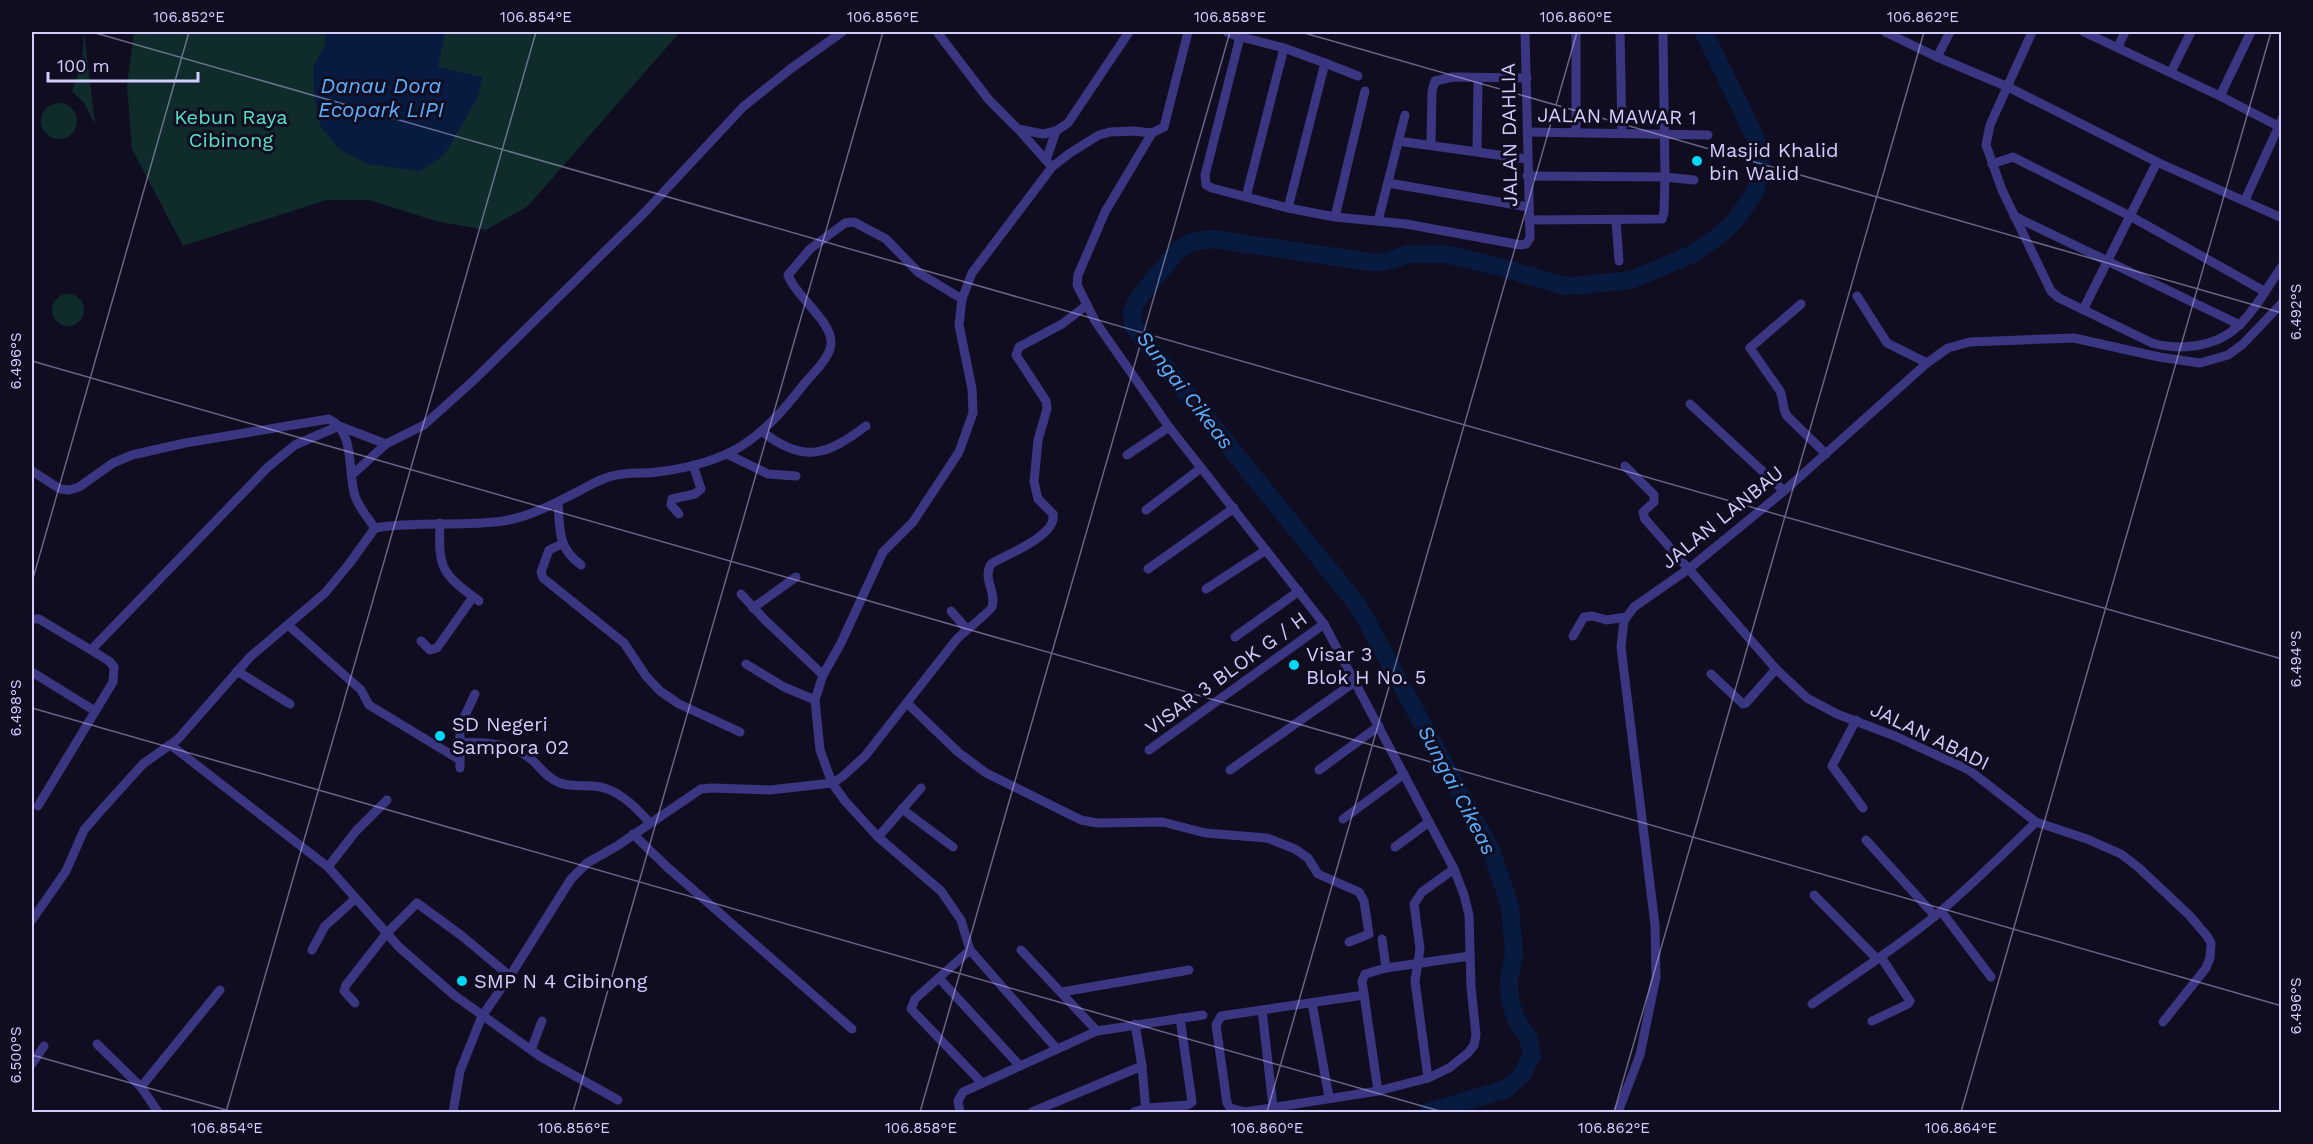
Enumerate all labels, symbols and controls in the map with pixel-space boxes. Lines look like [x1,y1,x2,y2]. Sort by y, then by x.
text: 106.852°E [153,8,225,26]
text: 106.854°E [500,8,572,26]
text: 106.856°E [847,8,919,26]
text: 106.858°E [1194,8,1266,26]
text: 106.860°E [1540,8,1612,26]
text: 106.862°E [1887,8,1959,26]
scale bar [48,45,198,83]
text: 100 m [57,55,110,76]
street label: JALAN DAHLIA [1496,63,1522,207]
water label: Danau Dora Ecopark LIPI [318,73,444,122]
street label: JALAN MAWAR 1 [1537,103,1697,129]
park label: Kebun Raya Cibinong [174,105,288,152]
place label: Masjid Khalid bin Walid [1709,138,1839,185]
marker: Masjid Khalid bin Walid [1690,154,1704,168]
text: 6.492°S [2287,284,2305,340]
water label: Sungai Cikeas [1132,326,1239,454]
text: 6.496°S [7,332,25,390]
street label: JALAN LANBAU [1656,460,1788,574]
street label: VISAR 3 BLOK G / H [1140,606,1312,740]
text: 6.494°S [2287,630,2305,688]
place label: Visar 3 Blok H No. 5 [1306,642,1426,689]
marker: Visar 3 Blok H No. 5 [1287,658,1301,672]
text: 6.498°S [7,679,25,737]
street label: JALAN ABADI [1867,697,1993,775]
place label: SD Negeri Sampora 02 [452,712,569,759]
water label: Sungai Cikeas [1413,721,1502,859]
marker: SD Negeri Sampora 02 [433,729,447,743]
place label: SMP N 4 Cibinong [474,969,648,993]
marker: SMP N 4 Cibinong [455,974,469,988]
text: 6.496°S [2287,977,2305,1035]
text: 6.500°S [7,1026,25,1084]
text: 106.854°E [191,1119,263,1137]
text: 106.856°E [538,1119,610,1137]
text: 106.858°E [885,1119,957,1137]
text: 106.860°E [1231,1119,1303,1137]
text: 106.862°E [1578,1119,1650,1137]
text: 106.864°E [1925,1119,1997,1137]

